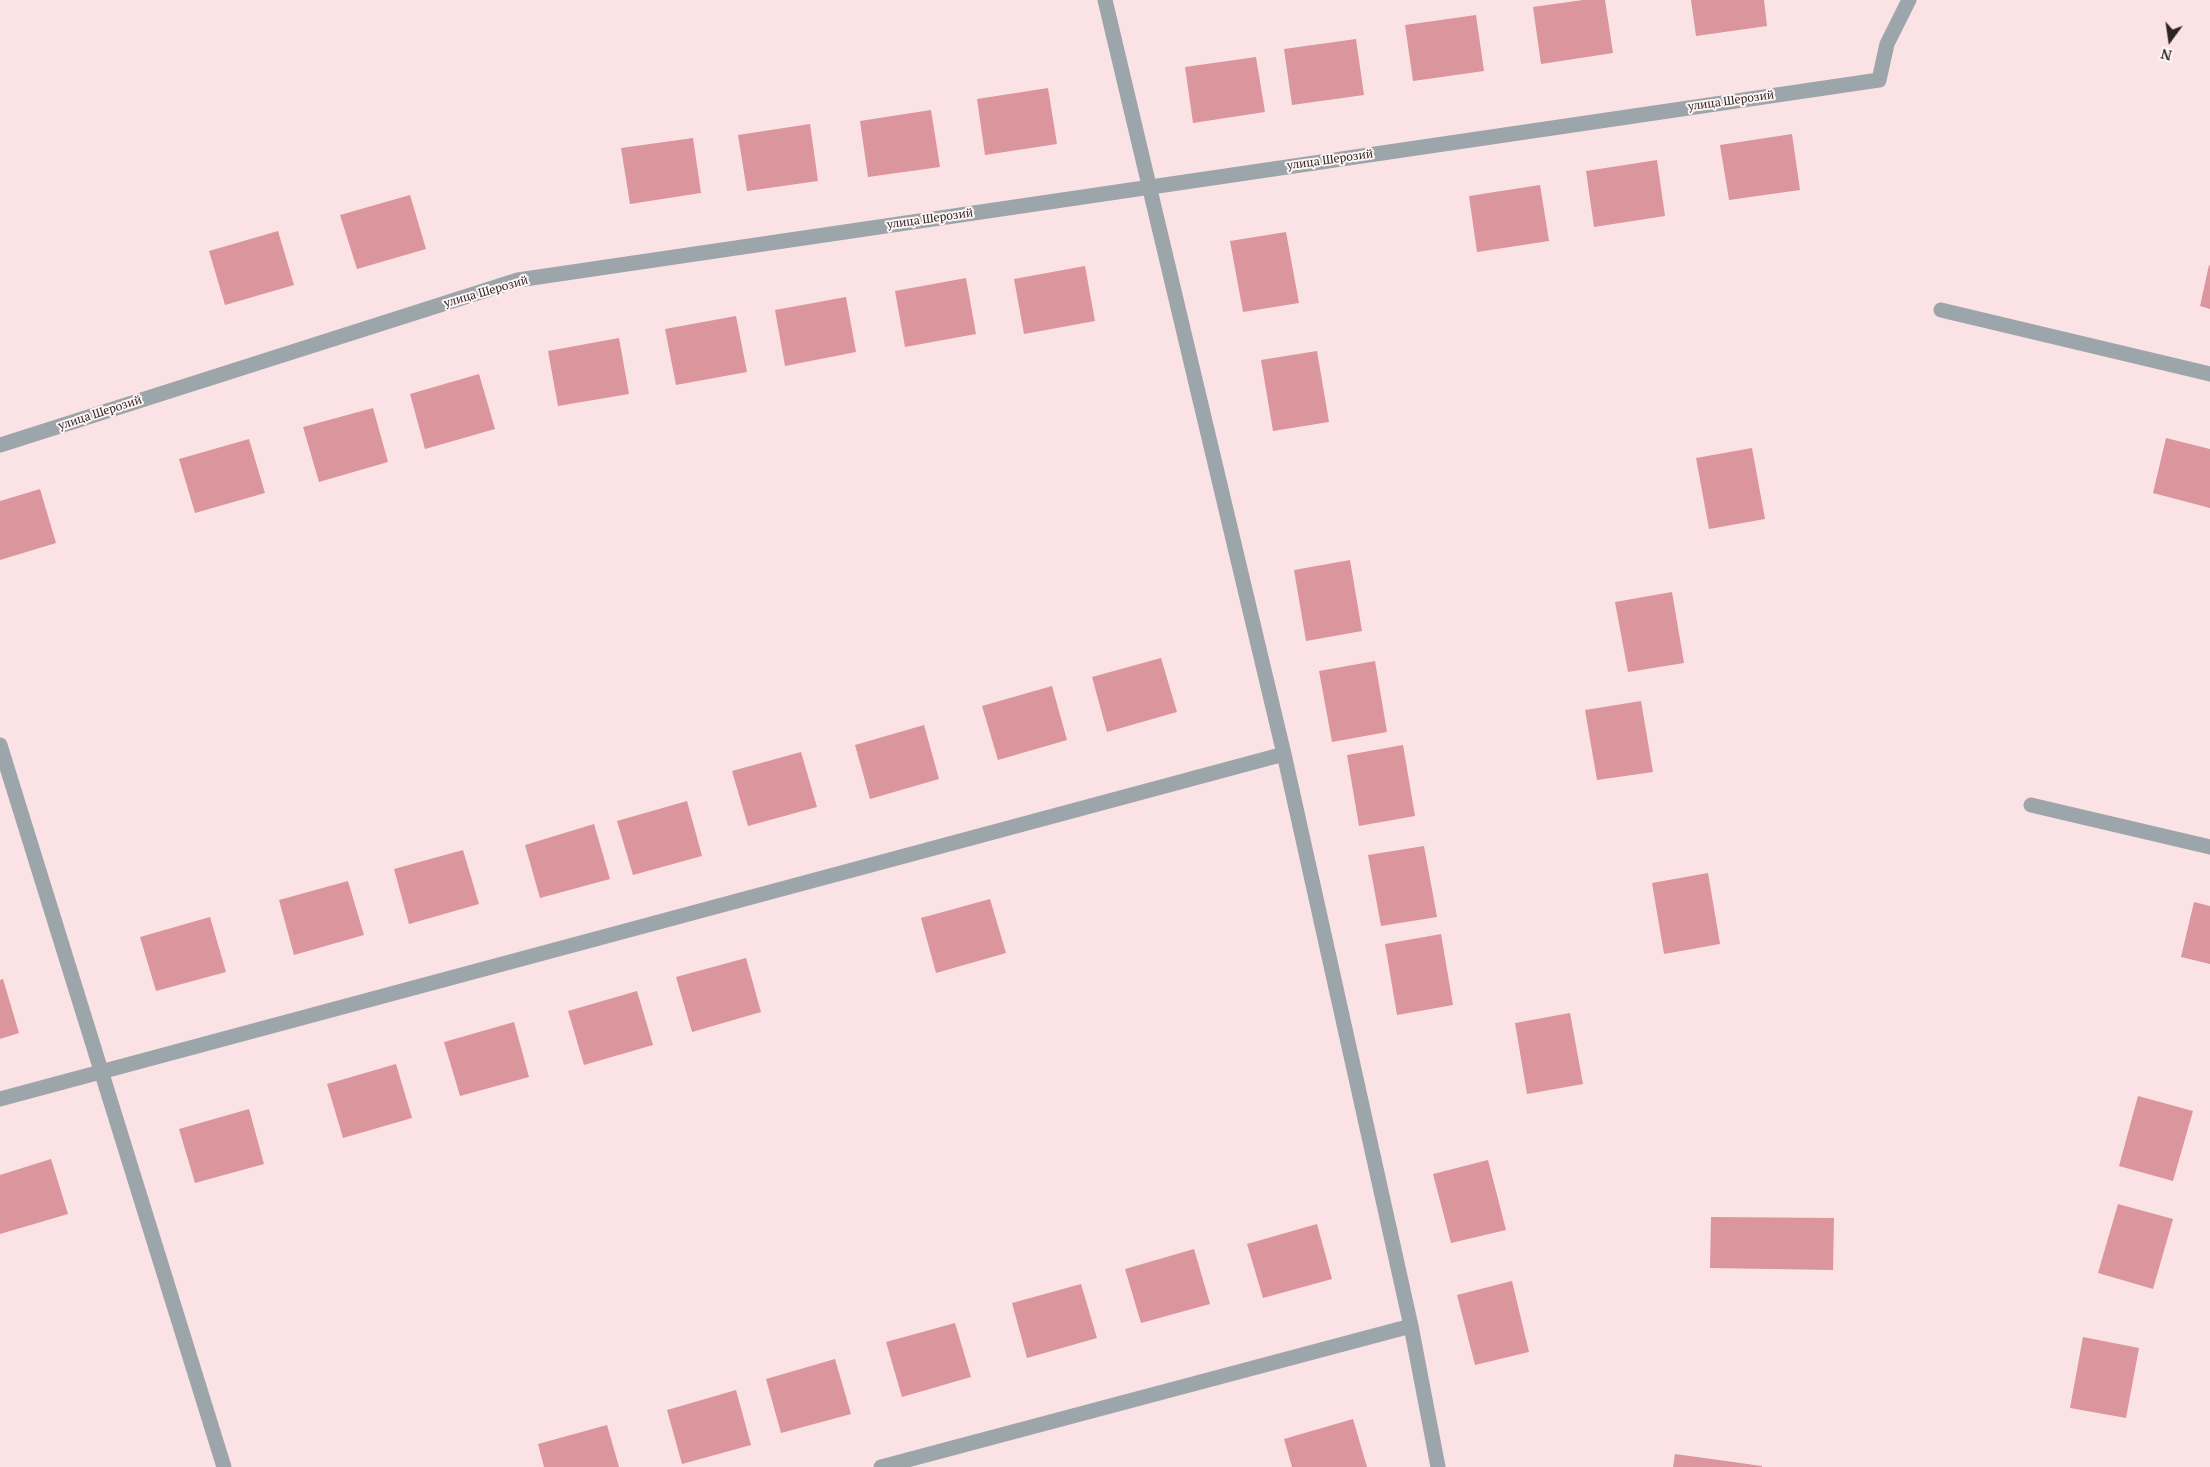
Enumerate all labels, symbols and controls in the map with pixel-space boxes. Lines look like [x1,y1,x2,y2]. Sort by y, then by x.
north arrow [2145,15,2195,65]
text: N [2159,45,2174,66]
street label: улица Шерозий [1687,88,1775,114]
street label: улица Шерозий [1286,147,1374,173]
street label: улица Шерозий [886,206,974,232]
street label: улица Шерозий [442,273,530,311]
street label: улица Шерозий [56,393,144,433]

